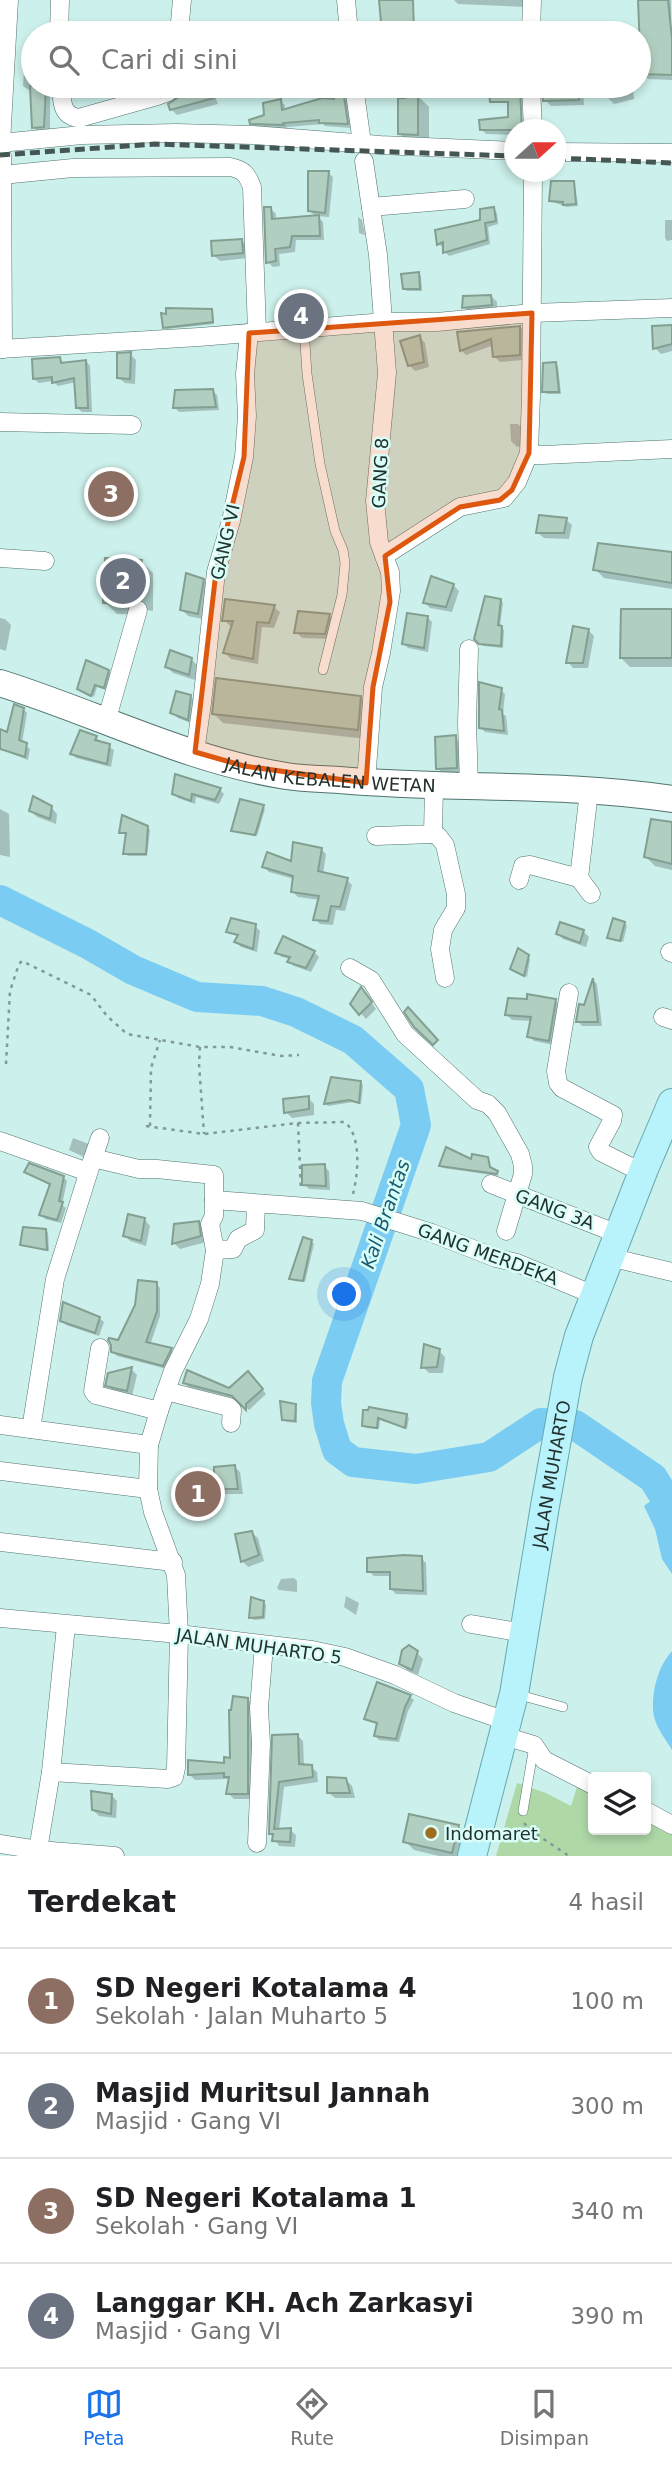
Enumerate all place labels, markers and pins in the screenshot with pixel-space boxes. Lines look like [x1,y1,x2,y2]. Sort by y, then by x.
pin: 4 [278,290,324,342]
pin: 3 [88,468,134,520]
pin: 2 [100,555,146,607]
pin: 1 [175,1468,221,1520]
place label: Indomaret [445,1823,538,1844]
marker: Indomaret [423,1825,439,1841]

